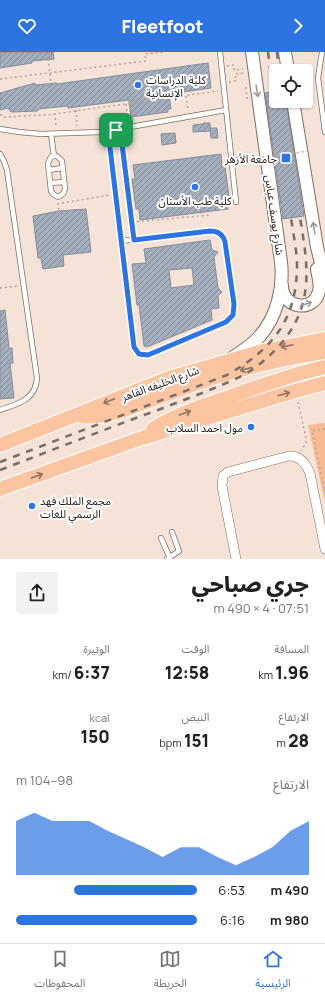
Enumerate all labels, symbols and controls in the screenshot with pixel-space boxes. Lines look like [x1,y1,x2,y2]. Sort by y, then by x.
text: Fleetfoot [122,14,203,38]
icon: heart [16,15,38,37]
icon: forward [287,15,309,37]
map controls [269,64,313,108]
button: locate [269,64,313,108]
place label: كلية الدراسات الإنسانية [146,72,206,101]
marker: كلية الدراسات الإنسانية [133,80,143,90]
one-way arrow [253,84,261,97]
pin [99,113,133,147]
icon: arrive [105,119,127,141]
place label: جامعة الأزهر [224,151,278,166]
marker: جامعة الأزهر [280,152,292,164]
street label: شارع يوسف عباس [261,174,288,257]
marker: كلية طب الأسنان [190,182,200,192]
place label: كلية طب الأسنان [158,193,232,208]
one-way arrow [310,222,318,235]
one-way arrow [300,300,313,307]
one-way arrow [280,342,293,350]
street label: شارع الخليفه القاهر [118,362,201,405]
one-way arrow [240,366,253,373]
one-way arrow [277,390,290,397]
one-way arrow [104,398,116,406]
one-way arrow [179,408,191,416]
place label: مول احمد السلاب [166,420,243,435]
marker: مول احمد السلاب [246,422,256,432]
one-way arrow [30,471,42,479]
place label: مجمع الملك فهد الرسمي للغات [40,493,111,523]
marker: مجمع الملك فهد الرسمي للغات [27,501,37,511]
text: جري صباحي [191,569,309,599]
button: share [16,572,58,614]
text: 07:51 · 4 × 490 m [214,599,309,617]
text: الوتيرة [83,641,110,656]
text: الوقت [182,641,209,656]
text: المسافة [274,641,309,656]
text: 6:37 [74,661,110,684]
text: 12:58 [165,661,209,684]
text: 1.96 [275,661,309,684]
text: /km [52,667,74,682]
text: km [258,667,275,682]
text: النبض [181,709,209,724]
text: الارتفاع [279,709,309,724]
text: kcal [90,710,110,725]
text: 150 [80,725,110,748]
text: 151 [184,729,209,752]
text: 28 [288,729,309,752]
text: bpm [159,735,184,750]
text: m [277,735,288,750]
text: 98–104 m [16,771,73,789]
text: الارتفاع [273,775,309,793]
text: 6:53 [218,881,245,899]
text: 490 m [270,881,309,899]
text: 6:16 [220,911,245,929]
text: 980 m [270,911,309,929]
tab: المحفوظات [34,948,85,995]
tab: الخريطة [154,948,187,995]
tab: الرئيسية [255,948,291,995]

